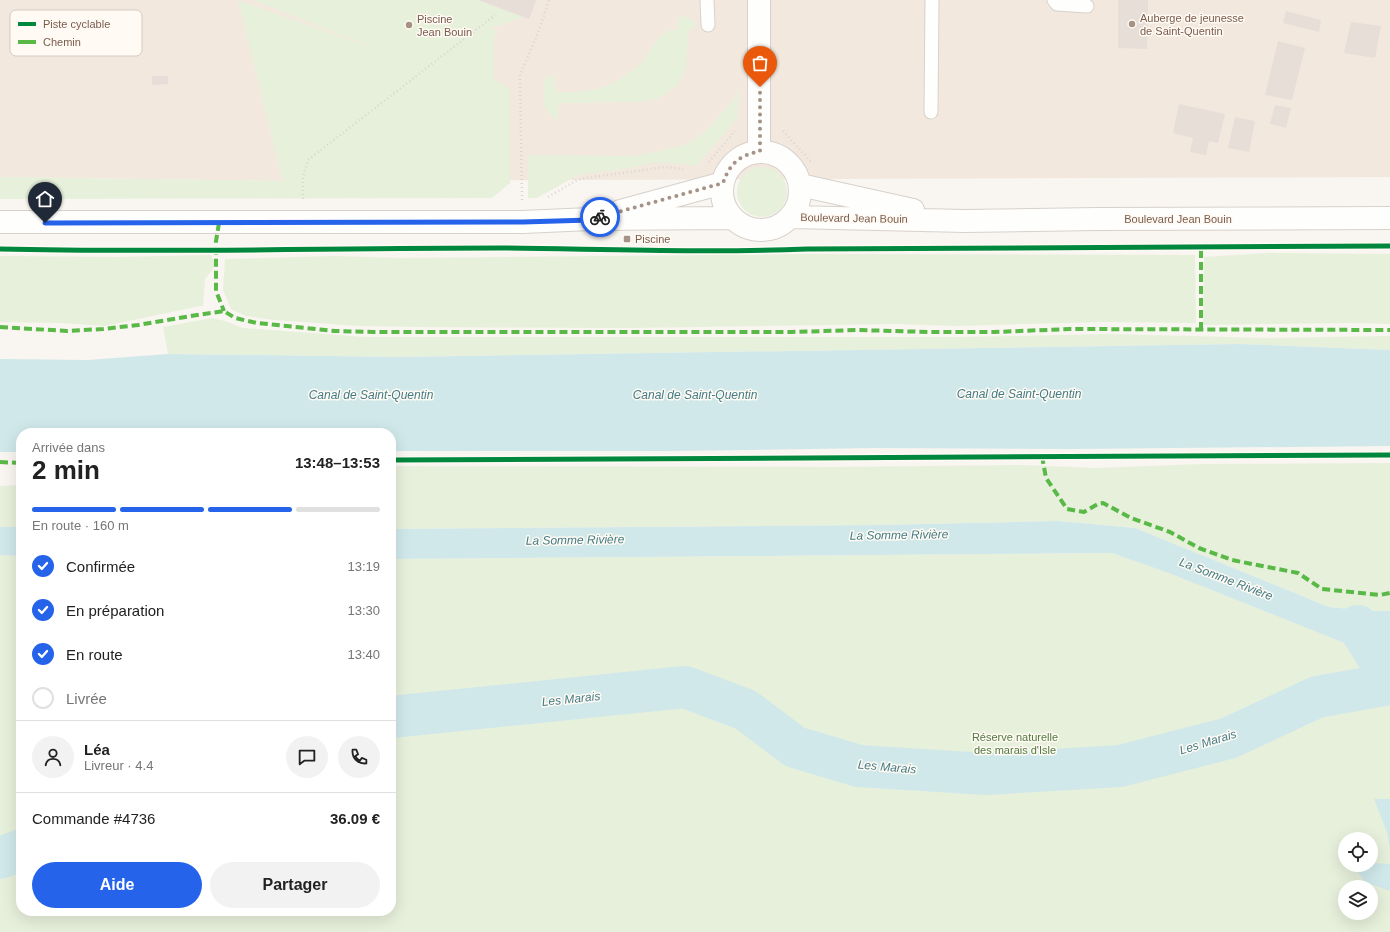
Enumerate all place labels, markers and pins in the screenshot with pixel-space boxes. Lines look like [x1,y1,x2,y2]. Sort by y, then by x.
place label: Auberge de jeunesse de Saint-Quentin [1140,12,1244,37]
place label: Piscine Jean Bouin [417,13,472,38]
marker: Auberge de jeunesse de Saint-Quentin [1127,19,1137,29]
marker: Piscine Jean Bouin [404,20,414,30]
pin [743,46,777,87]
pin [28,182,62,223]
place label: Piscine [635,233,670,245]
marker: Piscine [622,234,632,244]

